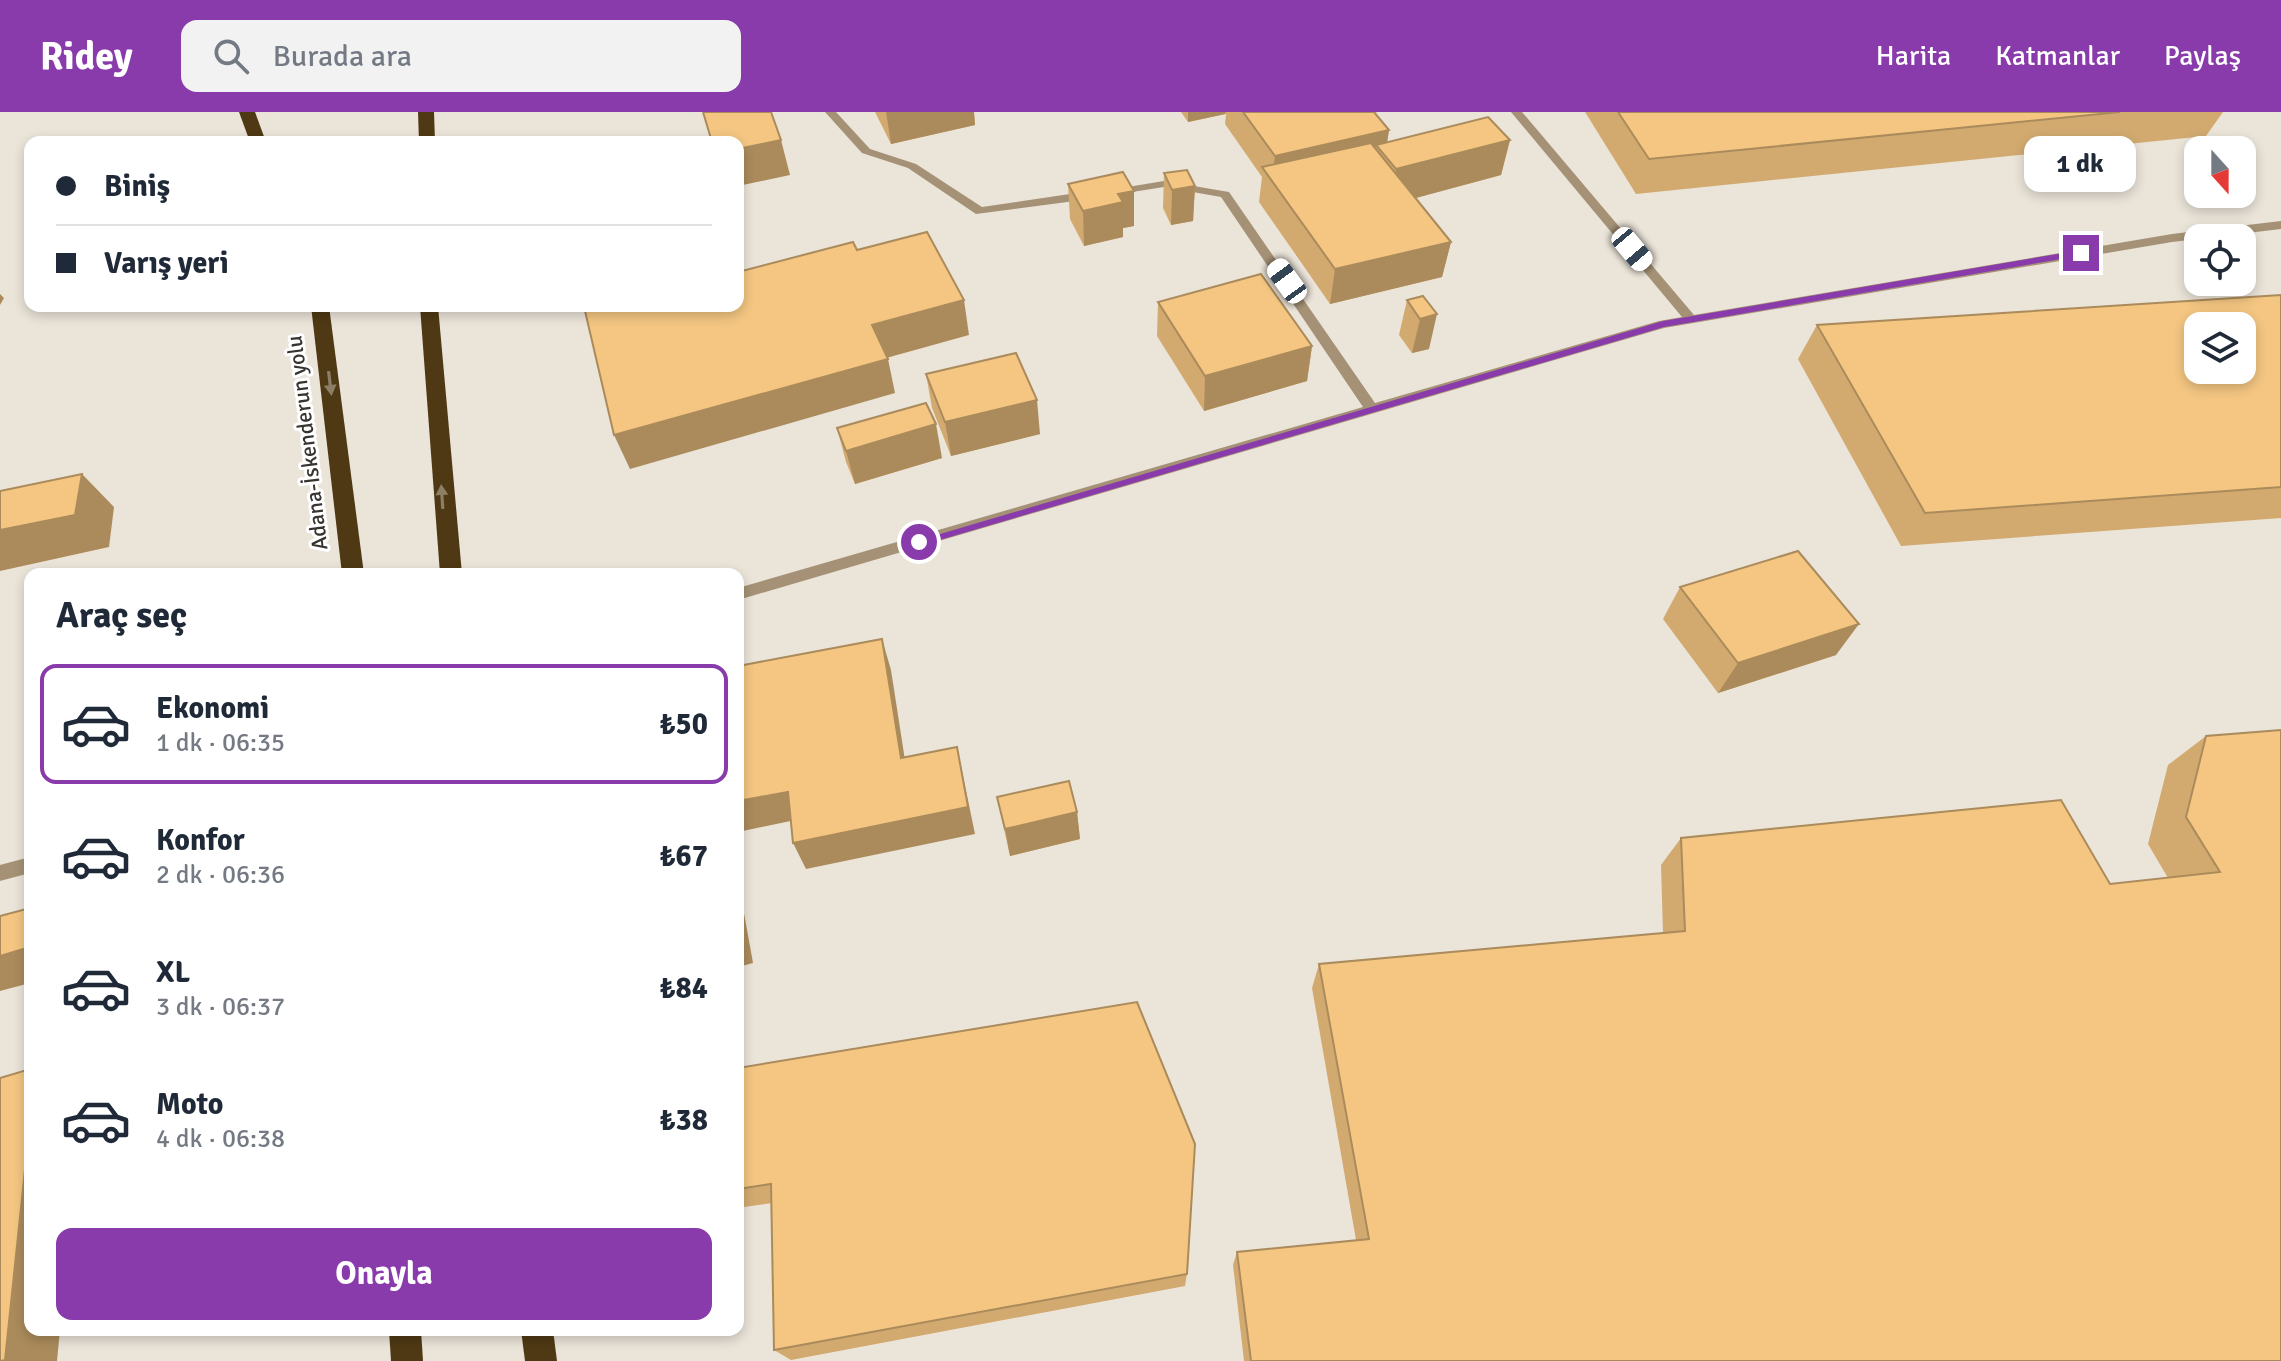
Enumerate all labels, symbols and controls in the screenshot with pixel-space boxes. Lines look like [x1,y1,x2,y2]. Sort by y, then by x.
search box [181,20,741,92]
text: Ridey [40,33,133,80]
icon: search [209,34,253,78]
text: Burada ara [273,38,412,75]
text: Harita [1876,39,1951,73]
text: Katmanlar [1995,39,2120,73]
text: Paylaş [2164,39,2241,73]
north arrow [2184,136,2256,208]
map controls [2184,136,2256,384]
callout: 1 dk [2025,137,2137,193]
text: 1 dk [2056,148,2104,180]
text: Biniş [104,168,170,205]
car [1607,223,1657,275]
button: locate [2184,224,2256,296]
route end [2063,235,2099,271]
text: Varış yeri [104,245,229,282]
car [1263,255,1311,307]
button: layers [2184,312,2256,384]
street label: Adana-İskenderun yolu [280,334,334,552]
one-way arrow [324,371,337,396]
one-way arrow [435,484,448,509]
route start [901,524,937,560]
text: Araç seç [56,593,187,638]
icon: car [60,688,132,760]
text: Ekonomi [156,690,269,727]
text: ₺50 [659,706,708,743]
text: 1 dk · 06:35 [156,727,285,759]
icon: car [60,820,132,892]
text: Konfor [156,822,245,859]
text: ₺67 [659,838,708,875]
text: 2 dk · 06:36 [156,859,285,891]
icon: car [60,952,132,1024]
text: XL [156,954,190,991]
text: ₺84 [659,970,708,1007]
text: 3 dk · 06:37 [156,991,285,1023]
icon: car [60,1084,132,1156]
text: Moto [156,1086,223,1123]
text: ₺38 [659,1102,708,1139]
text: 4 dk · 06:38 [156,1123,285,1155]
button: Onayla [56,1228,712,1320]

